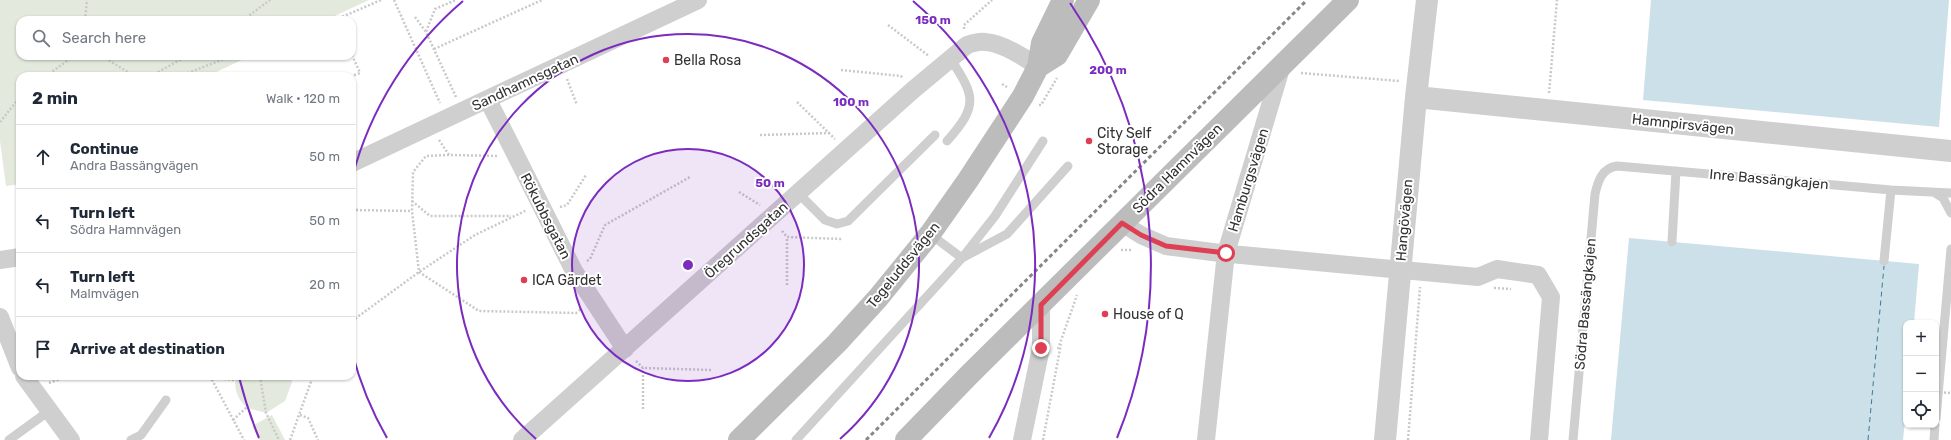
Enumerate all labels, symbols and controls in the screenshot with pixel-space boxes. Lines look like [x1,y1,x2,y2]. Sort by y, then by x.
text: 150 m [915,13,951,27]
search box [16,16,356,60]
icon: search [30,27,52,49]
text: Search here [62,29,146,47]
street label: Sandhamnsgatan [469,50,581,115]
place label: Bella Rosa [674,52,741,69]
marker: Bella Rosa [661,55,671,65]
text: 200 m [1089,63,1127,77]
text: 2 min [32,88,78,108]
text: Walk · 120 m [266,91,340,106]
text: 100 m [833,95,869,109]
street label: Hamnpirsvägen [1631,111,1735,138]
street label: Södra Hamnvägen [1129,120,1226,217]
place label: City Self Storage [1097,125,1152,158]
street label: Hamburgsvägen [1225,126,1272,234]
marker: City Self Storage [1084,136,1094,146]
text: Continue [70,140,139,158]
icon: ahead [32,146,54,168]
text: 50 m [309,149,340,164]
text: Andra Bassängvägen [70,158,199,173]
street label: Inre Bassängkajen [1709,166,1829,193]
street label: Rökubbsgatan [517,170,575,262]
text: 50 m [755,176,785,190]
street label: Hangövägen [1392,178,1417,262]
street label: Öregrundsgatan [701,198,792,282]
text: Turn left [70,204,135,222]
icon: left [32,210,54,232]
text: 50 m [309,213,340,228]
street label: Tegeluddsvägen [863,219,943,312]
text: Södra Hamnvägen [70,222,181,237]
street label: Södra Bassängkajen [1571,237,1600,371]
route start [1217,244,1235,262]
centre of rings [681,258,695,272]
text: Turn left [70,268,135,286]
place label: ICA Gärdet [532,272,602,289]
icon: left [32,274,54,296]
marker: ICA Gärdet [519,275,529,285]
text: 20 m [309,277,340,292]
text: Malmvägen [70,286,139,301]
place label: House of Q [1113,306,1184,323]
marker: House of Q [1100,309,1110,319]
map controls [1903,320,1939,428]
button: + [1903,320,1939,356]
icon: arrive [32,338,54,360]
route end [1032,339,1050,357]
text: Arrive at destination [70,340,225,358]
button: − [1903,356,1939,392]
button: locate [1903,392,1939,428]

